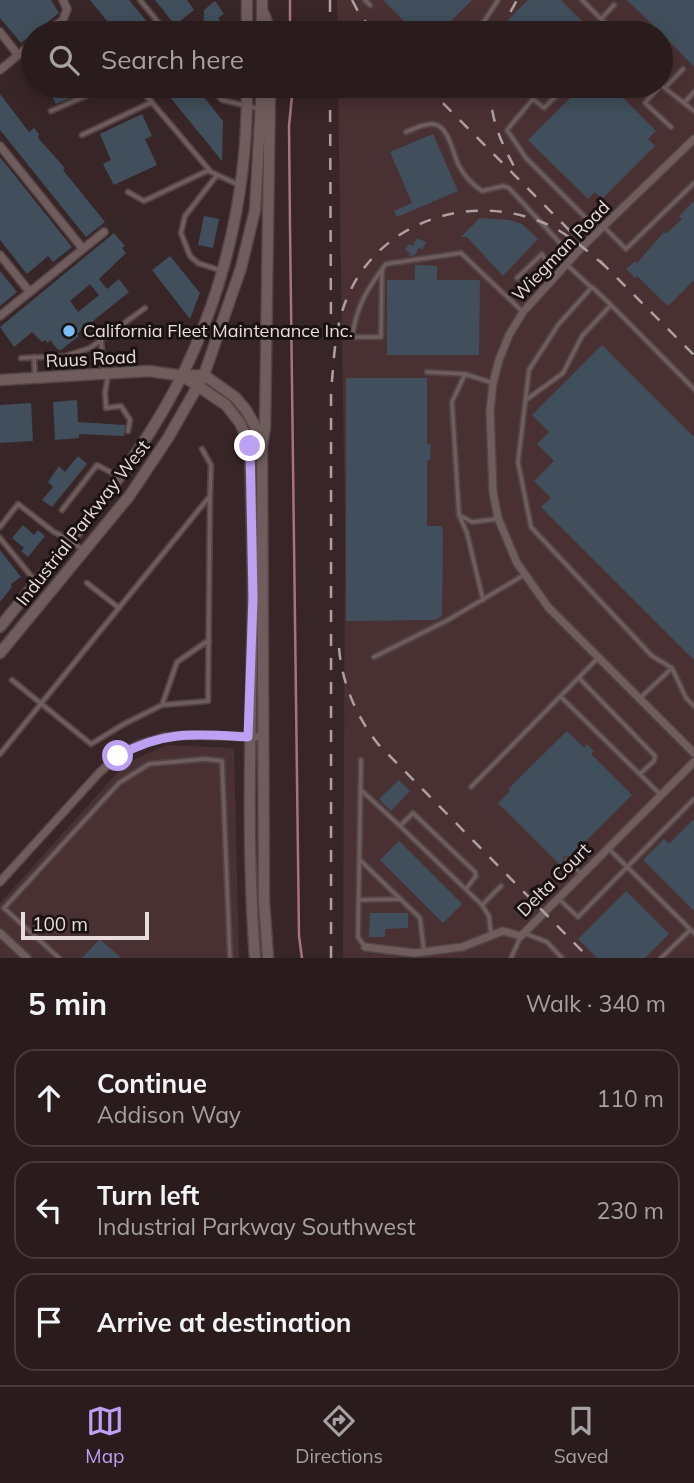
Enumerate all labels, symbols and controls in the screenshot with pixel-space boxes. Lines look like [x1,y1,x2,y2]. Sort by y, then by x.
search box [21,21,673,98]
icon: search [45,41,83,79]
text: Search here [101,43,244,76]
street label: Wiegman Road [507,196,614,306]
place label: California Fleet Maintenance Inc. [83,319,353,342]
marker: California Fleet Maintenance Inc. [61,323,77,339]
street label: Ruus Road [45,345,137,372]
route end [234,430,265,461]
street label: Industrial Parkway West [11,435,154,610]
route start [102,740,133,771]
street label: Delta Court [512,838,595,921]
scale bar [21,909,149,941]
text: 100 m [32,912,88,936]
text: 5 min [28,985,107,1023]
text: Walk · 340 m [526,989,666,1018]
text: Continue [97,1067,207,1100]
icon: ahead [30,1079,68,1117]
text: 110 m [596,1084,664,1113]
text: Addison Way [97,1100,241,1129]
text: Turn left [97,1179,199,1212]
icon: left [30,1191,68,1229]
text: 230 m [596,1196,664,1225]
text: Industrial Parkway Southwest [97,1212,415,1241]
icon: arrive [30,1303,68,1341]
text: Arrive at destination [97,1306,352,1339]
tab: Map [85,1402,124,1468]
tab: Directions [295,1402,383,1468]
tab: Saved [554,1402,609,1468]

